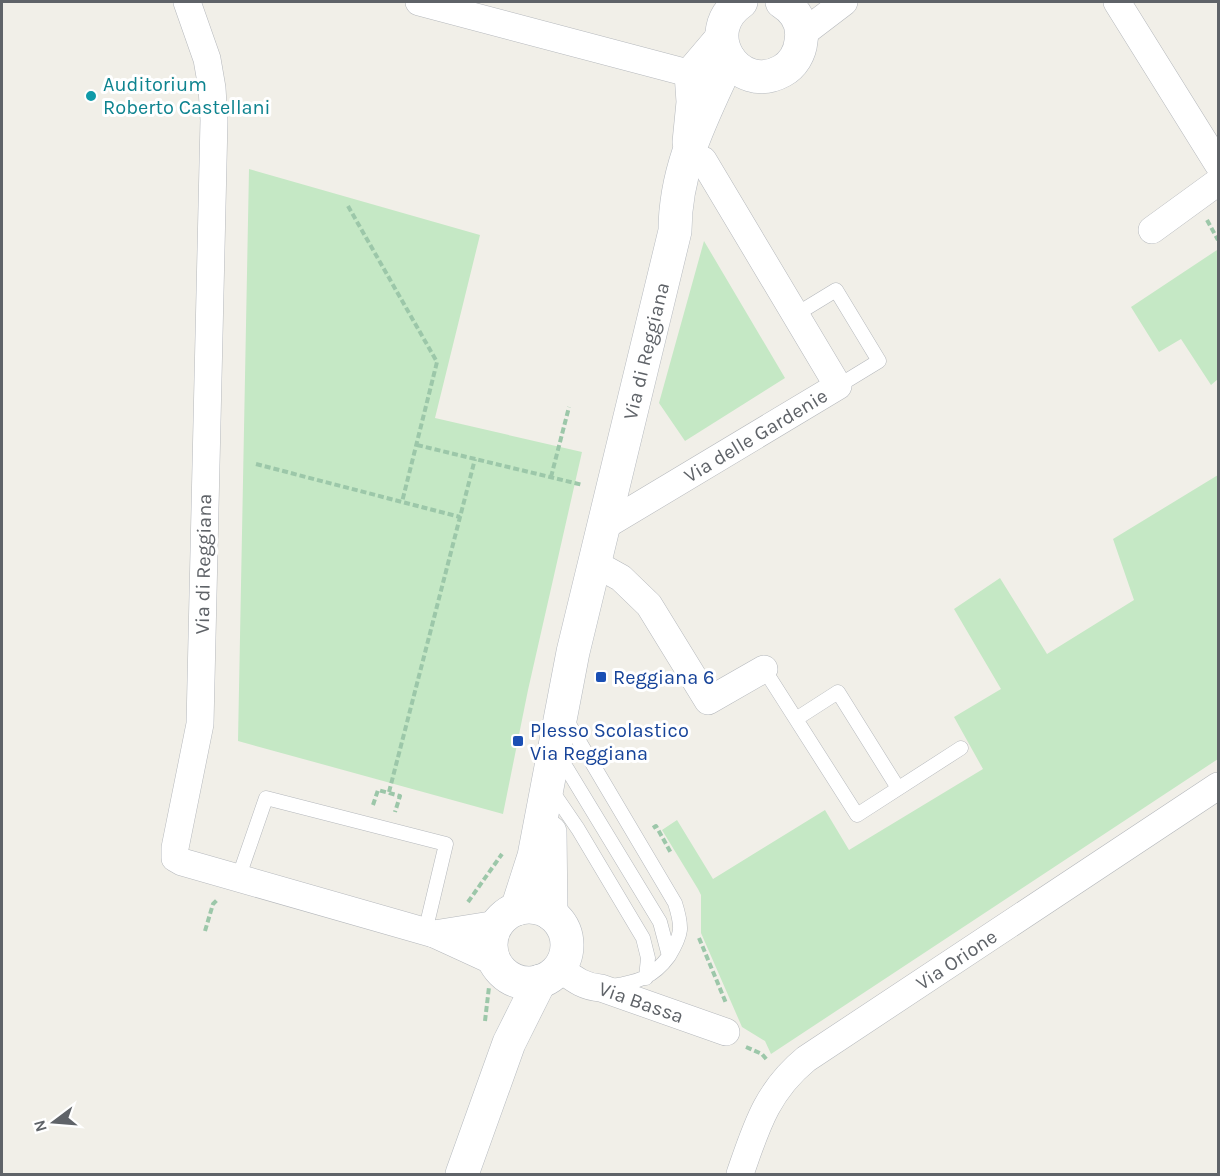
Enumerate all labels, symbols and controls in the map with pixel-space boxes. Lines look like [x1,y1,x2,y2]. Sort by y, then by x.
place label: Auditorium Roberto Castellani [103,73,271,119]
marker: Auditorium Roberto Castellani [84,89,98,103]
street label: Via di Reggiana [619,280,674,422]
street label: Via delle Gardenie [680,384,832,488]
street label: Via di Reggiana [191,493,216,635]
place label: Reggiana 6 [613,666,714,689]
marker: Reggiana 6 [594,670,608,684]
place label: Plesso Scolastico Via Reggiana [530,719,689,765]
marker: Plesso Scolastico Via Reggiana [511,734,525,748]
street label: Via Orione [912,925,1001,995]
street label: Via Bassa [596,977,687,1028]
north arrow [24,1092,84,1152]
text: N [29,1118,51,1134]

